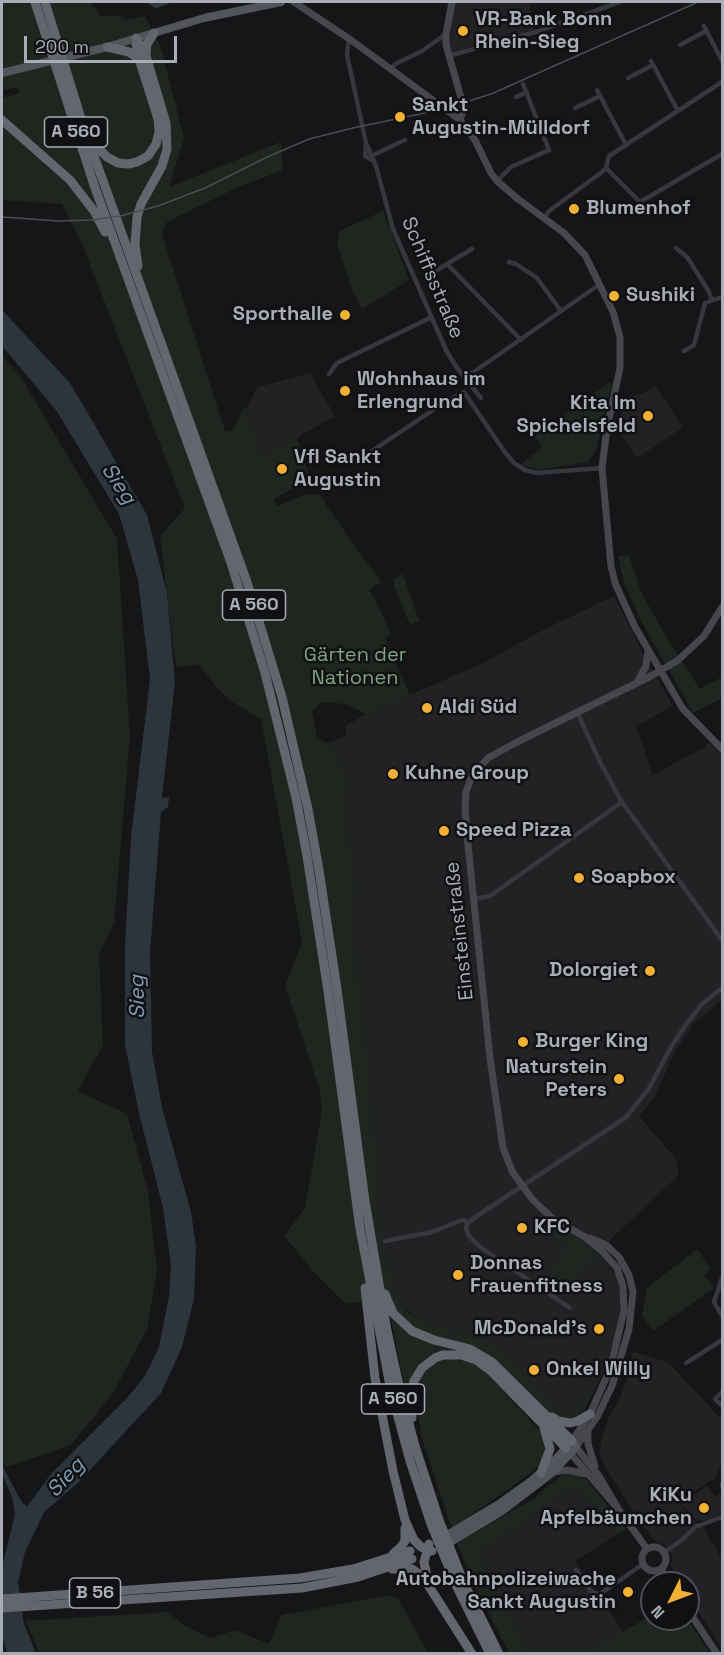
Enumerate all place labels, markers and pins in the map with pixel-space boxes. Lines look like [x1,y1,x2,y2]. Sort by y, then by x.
place label: VR-Bank Bonn Rhein-Sieg [475,8,612,55]
marker: VR-Bank Bonn Rhein-Sieg [456,24,470,38]
place label: Sankt Augustin-Mülldorf [412,94,590,141]
marker: Sankt Augustin-Mülldorf [393,110,407,124]
place label: Blumenhof [586,197,691,221]
marker: Blumenhof [567,202,581,216]
place label: Sushiki [626,284,695,308]
marker: Sushiki [607,289,621,303]
place label: Sporthalle [233,303,333,327]
marker: Sporthalle [338,308,352,322]
place label: Wohnhaus im Erlengrund [357,368,486,415]
marker: Wohnhaus im Erlengrund [338,384,352,398]
place label: Kita Im Spichelsfeld [517,392,636,439]
marker: Kita Im Spichelsfeld [641,409,655,423]
place label: Vfl Sankt Augustin [294,446,381,493]
marker: Vfl Sankt Augustin [275,462,289,476]
place label: Aldi Süd [439,696,517,720]
marker: Aldi Süd [420,701,434,715]
place label: Kuhne Group [405,762,529,786]
marker: Kuhne Group [386,767,400,781]
place label: Speed Pizza [456,819,571,843]
marker: Speed Pizza [437,824,451,838]
place label: Soapbox [591,866,676,890]
marker: Soapbox [572,871,586,885]
place label: Dolorgiet [549,959,638,983]
marker: Dolorgiet [643,964,657,978]
place label: Burger King [535,1030,648,1054]
marker: Burger King [516,1035,530,1049]
place label: Naturstein Peters [505,1056,607,1103]
marker: Naturstein Peters [612,1072,626,1086]
place label: KFC [534,1216,570,1240]
marker: KFC [515,1221,529,1235]
place label: Donnas Frauenfitness [470,1252,603,1299]
marker: Donnas Frauenfitness [451,1268,465,1282]
place label: McDonald's [474,1317,587,1341]
marker: McDonald's [592,1322,606,1336]
place label: Onkel Willy [546,1358,651,1382]
marker: Onkel Willy [527,1363,541,1377]
place label: KiKu Apfelbäumchen [540,1484,692,1531]
marker: KiKu Apfelbäumchen [697,1501,711,1515]
place label: Autobahnpolizeiwache Sankt Augustin [396,1568,616,1615]
marker: Autobahnpolizeiwache Sankt Augustin [621,1585,635,1599]

